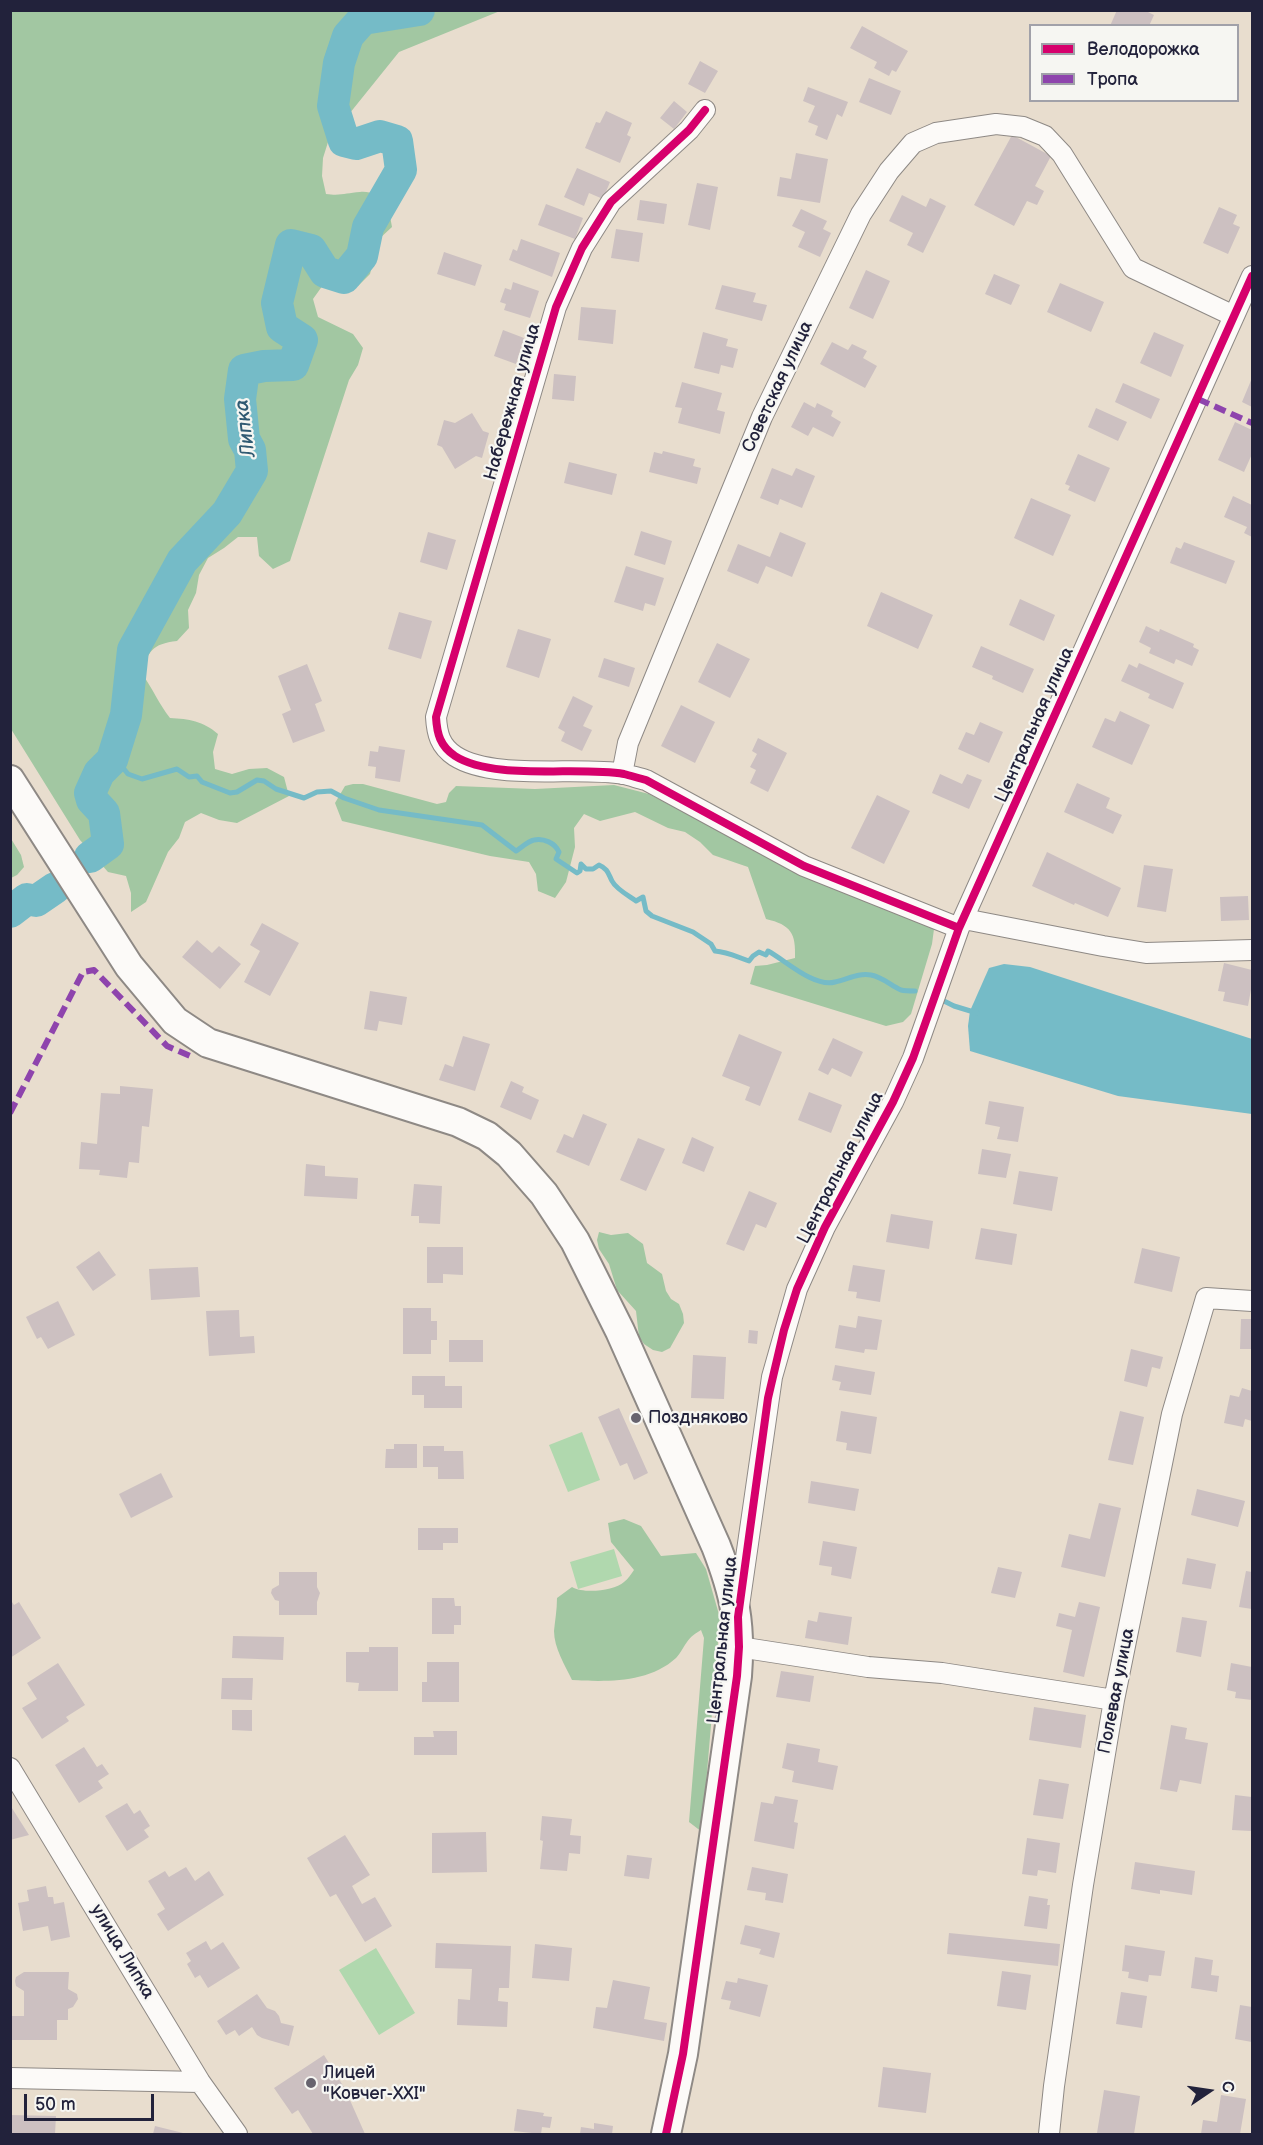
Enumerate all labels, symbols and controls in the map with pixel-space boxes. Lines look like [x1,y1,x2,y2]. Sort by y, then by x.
legend [1029,24,1239,102]
text: Велодорожка [1087,39,1200,60]
text: Тропа [1087,69,1138,90]
street label: Советская улица [738,318,818,456]
street label: Набережная улица [480,321,546,483]
water label: Липка [231,398,261,458]
street label: Центральная улица [991,644,1079,806]
street label: Центральная улица [793,1088,889,1248]
place label: Поздняково [648,1407,748,1429]
marker: Поздняково [629,1411,643,1425]
street label: Центральная улица [703,1555,743,1725]
street label: Полевая улица [1094,1626,1140,1756]
street label: улица Липка [85,1901,159,2003]
north arrow [1179,2061,1239,2121]
place label: Лицей "Ковчег-XXI" [323,2062,426,2104]
marker: Лицей "Ковчег-XXI" [304,2076,318,2090]
text: С [1217,2079,1238,2094]
scale bar [27,2082,158,2120]
text: 50 m [35,2094,76,2115]

